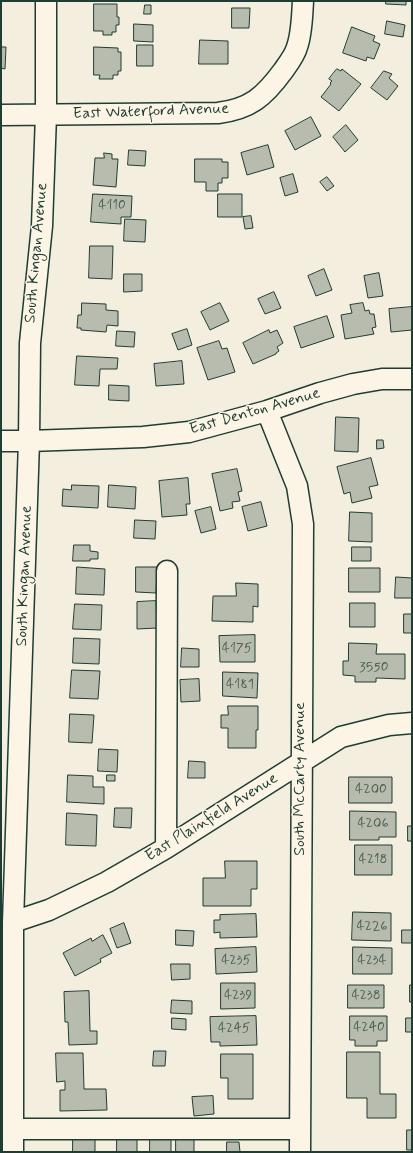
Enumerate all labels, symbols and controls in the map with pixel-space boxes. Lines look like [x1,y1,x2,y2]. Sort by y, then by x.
street label: East Waterford Avenue [73,100,229,124]
street label: South Kingan Avenue [21,182,53,324]
house number: 4110 [98,198,126,214]
street label: East Denton Avenue [187,384,323,440]
street label: South Kingan Avenue [13,505,37,647]
house number: 4175 [222,641,252,657]
house number: 3550 [359,660,389,676]
house number: 4181 [226,677,254,693]
street label: South McCarty Avenue [291,702,311,856]
street label: East Plainfield Avenue [142,769,282,867]
house number: 4200 [355,782,387,798]
house number: 4206 [357,816,389,832]
house number: 4218 [359,852,387,868]
house number: 4226 [356,919,388,935]
house number: 4235 [221,953,251,969]
house number: 4234 [357,953,387,969]
house number: 4239 [224,988,252,1004]
house number: 4238 [351,988,381,1004]
house number: 4240 [353,1020,385,1036]
house number: 4245 [218,1021,250,1037]

